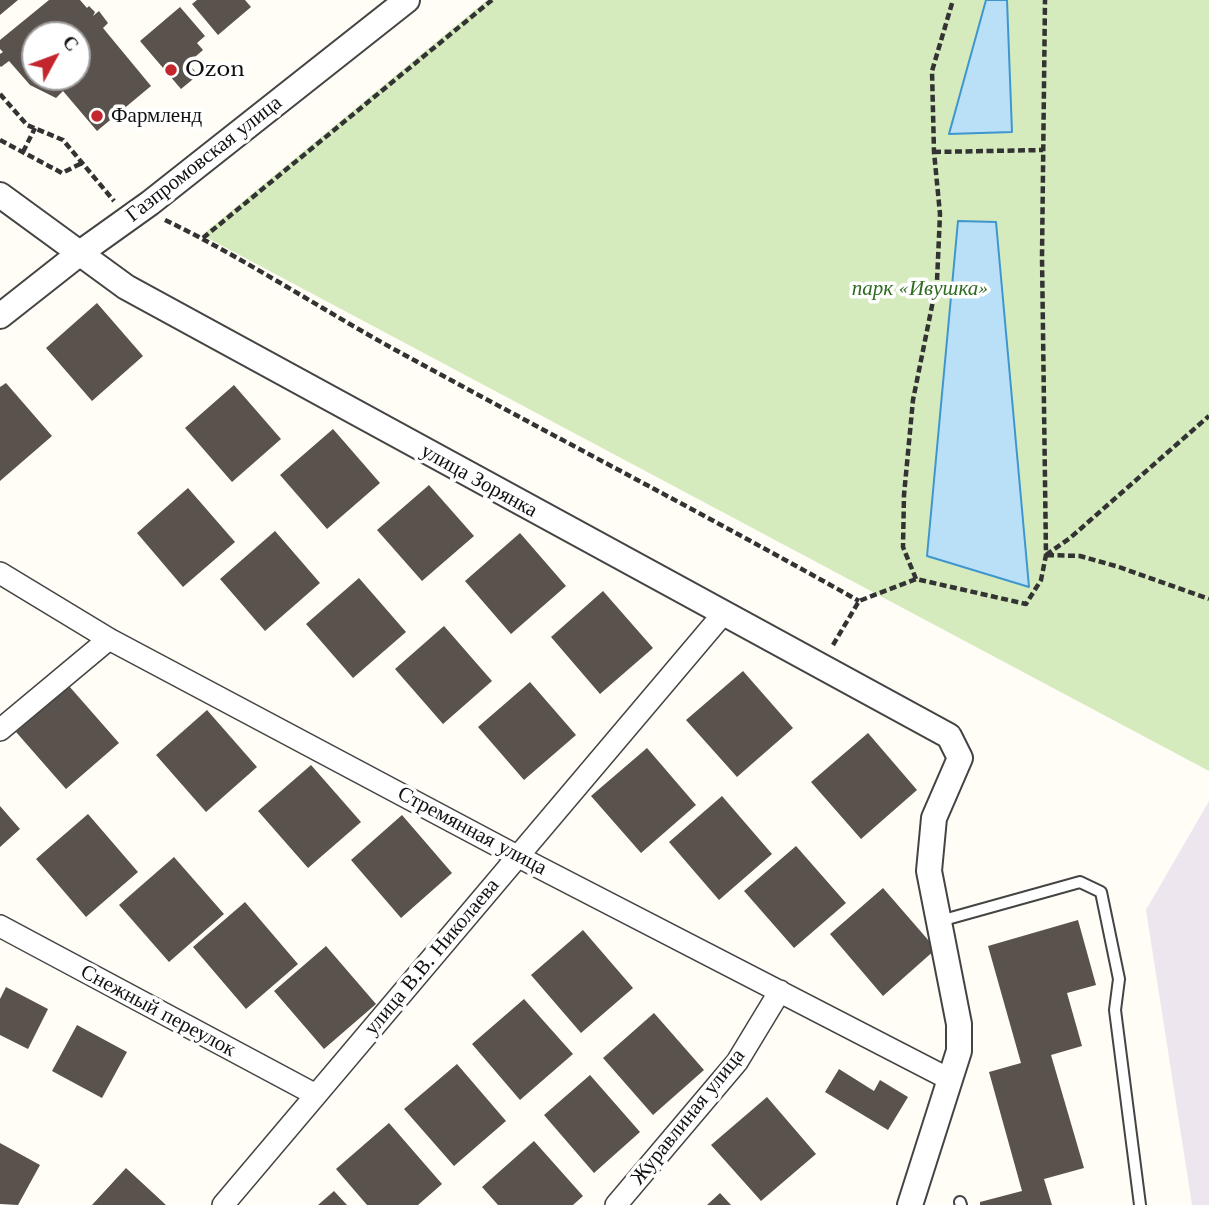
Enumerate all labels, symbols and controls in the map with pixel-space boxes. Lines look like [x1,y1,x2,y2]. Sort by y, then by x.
north arrow [21,21,91,91]
text: С [58,30,84,56]
place label: Ozon [185,57,245,83]
marker: Ozon [163,62,179,78]
street label: Газпромовская улица [121,90,287,228]
place label: Фармленд [111,103,202,129]
marker: Фармленд [89,108,105,124]
park label: парк «Ивушка» [852,276,988,302]
street label: улица Зорянка [416,439,542,523]
street label: Стремянная улица [393,781,551,881]
street label: улица В.В. Николаева [359,873,505,1041]
street label: Снежный переулок [76,959,240,1063]
street label: Журавлиная улица [625,1044,751,1190]

